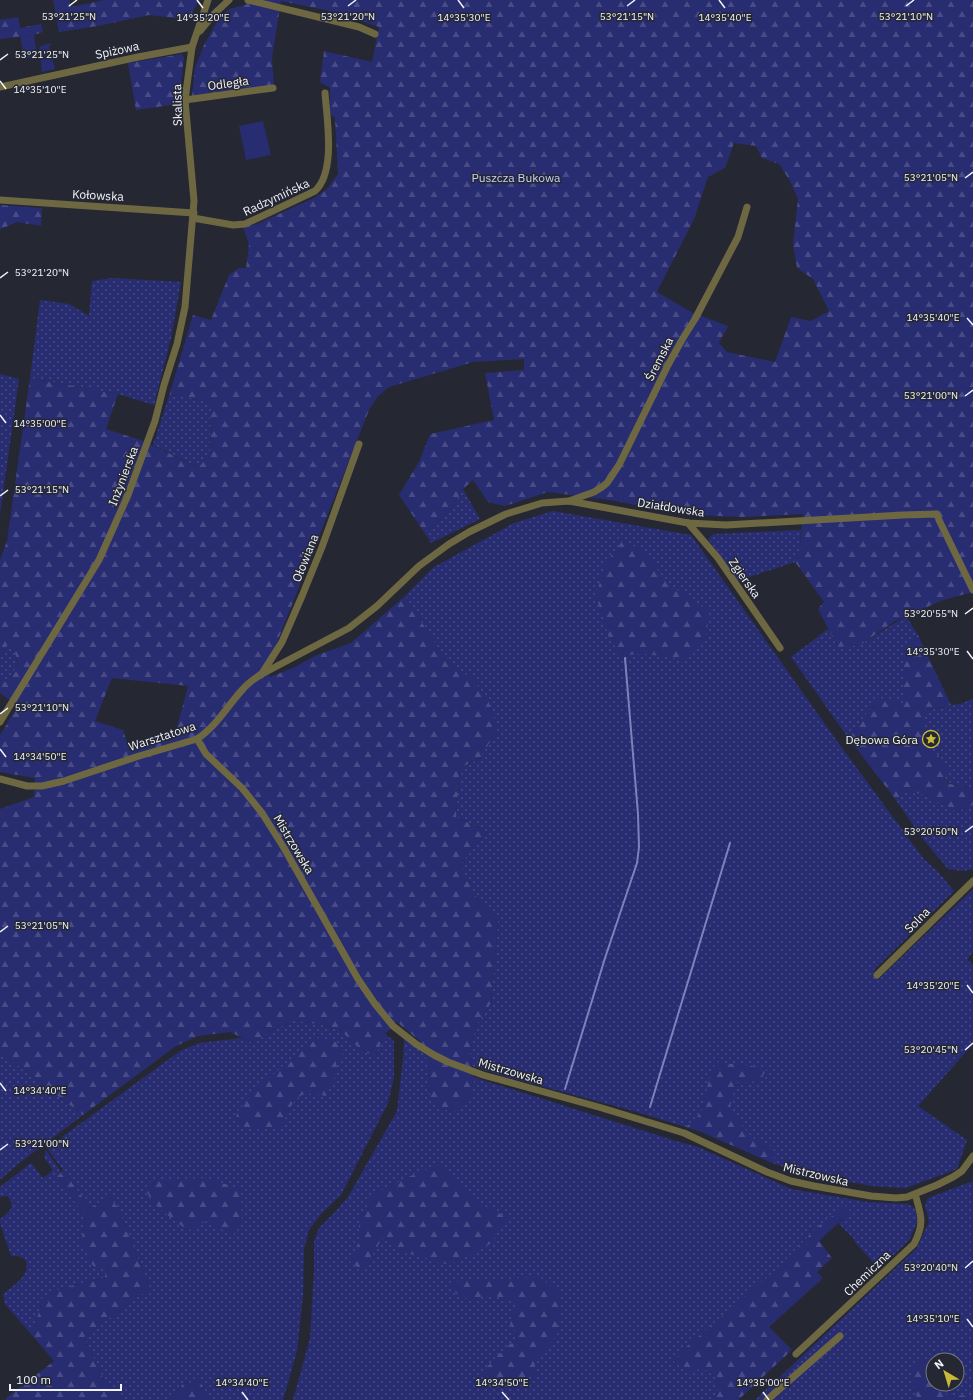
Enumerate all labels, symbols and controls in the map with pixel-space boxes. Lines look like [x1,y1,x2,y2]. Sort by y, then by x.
text: 53°21'25"N [42,10,96,23]
text: 53°21'20"N [321,10,375,23]
text: 53°21'15"N [600,10,654,23]
text: 53°21'10"N [879,10,933,23]
text: 14°35'20"E [176,11,230,24]
text: 14°35'30"E [437,11,491,24]
text: 14°35'40"E [698,11,752,24]
street label: Spiżowa [94,38,141,62]
text: 53°21'25"N [15,48,69,61]
street label: Odległa [206,73,250,93]
text: 14°35'10"E [13,83,67,96]
street label: Skalista [169,83,185,126]
park label: Puszcza Bukowa [471,170,561,185]
text: 53°21'05"N [904,171,958,184]
street label: Radzymińska [241,175,312,219]
street label: Kołowska [72,186,125,204]
text: 53°21'20"N [15,266,69,279]
text: 14°35'40"E [906,311,960,324]
street label: Śremska [642,334,677,383]
text: 53°21'00"N [904,389,958,402]
text: 14°35'00"E [13,417,67,430]
street label: Inżynierska [105,444,141,508]
text: 53°21'15"N [15,483,69,496]
street label: Działdowska [636,494,706,520]
street label: Ołowiana [289,531,322,584]
street label: Zgierska [726,555,765,602]
text: 53°20'55"N [904,607,958,620]
text: 14°35'30"E [906,645,960,658]
text: 53°21'10"N [15,701,69,714]
street label: Warsztatowa [127,718,198,754]
place icon: Dębowa Góra [921,729,941,749]
place label: Dębowa Góra [846,732,919,747]
text: 14°34'50"E [13,750,67,763]
street label: Mistrzowska [270,811,318,877]
text: 53°20'50"N [904,825,958,838]
street label: Solna [901,904,933,936]
text: 53°21'05"N [15,919,69,932]
text: 14°35'20"E [906,979,960,992]
text: 53°20'45"N [904,1043,958,1056]
street label: Mistrzowska [477,1055,546,1088]
text: 14°34'40"E [13,1084,67,1097]
text: 53°21'00"N [15,1137,69,1150]
street label: Mistrzowska [782,1159,851,1189]
street label: Chemiczna [841,1247,894,1299]
text: 53°20'40"N [904,1261,958,1274]
text: 14°35'10"E [906,1312,960,1325]
north arrow [925,1352,965,1392]
text: N [931,1356,946,1372]
scale bar [10,1366,121,1392]
text: 100 m [16,1372,51,1387]
text: 14°34'40"E [215,1376,269,1389]
text: 14°34'50"E [475,1376,529,1389]
text: 14°35'00"E [736,1376,790,1389]

